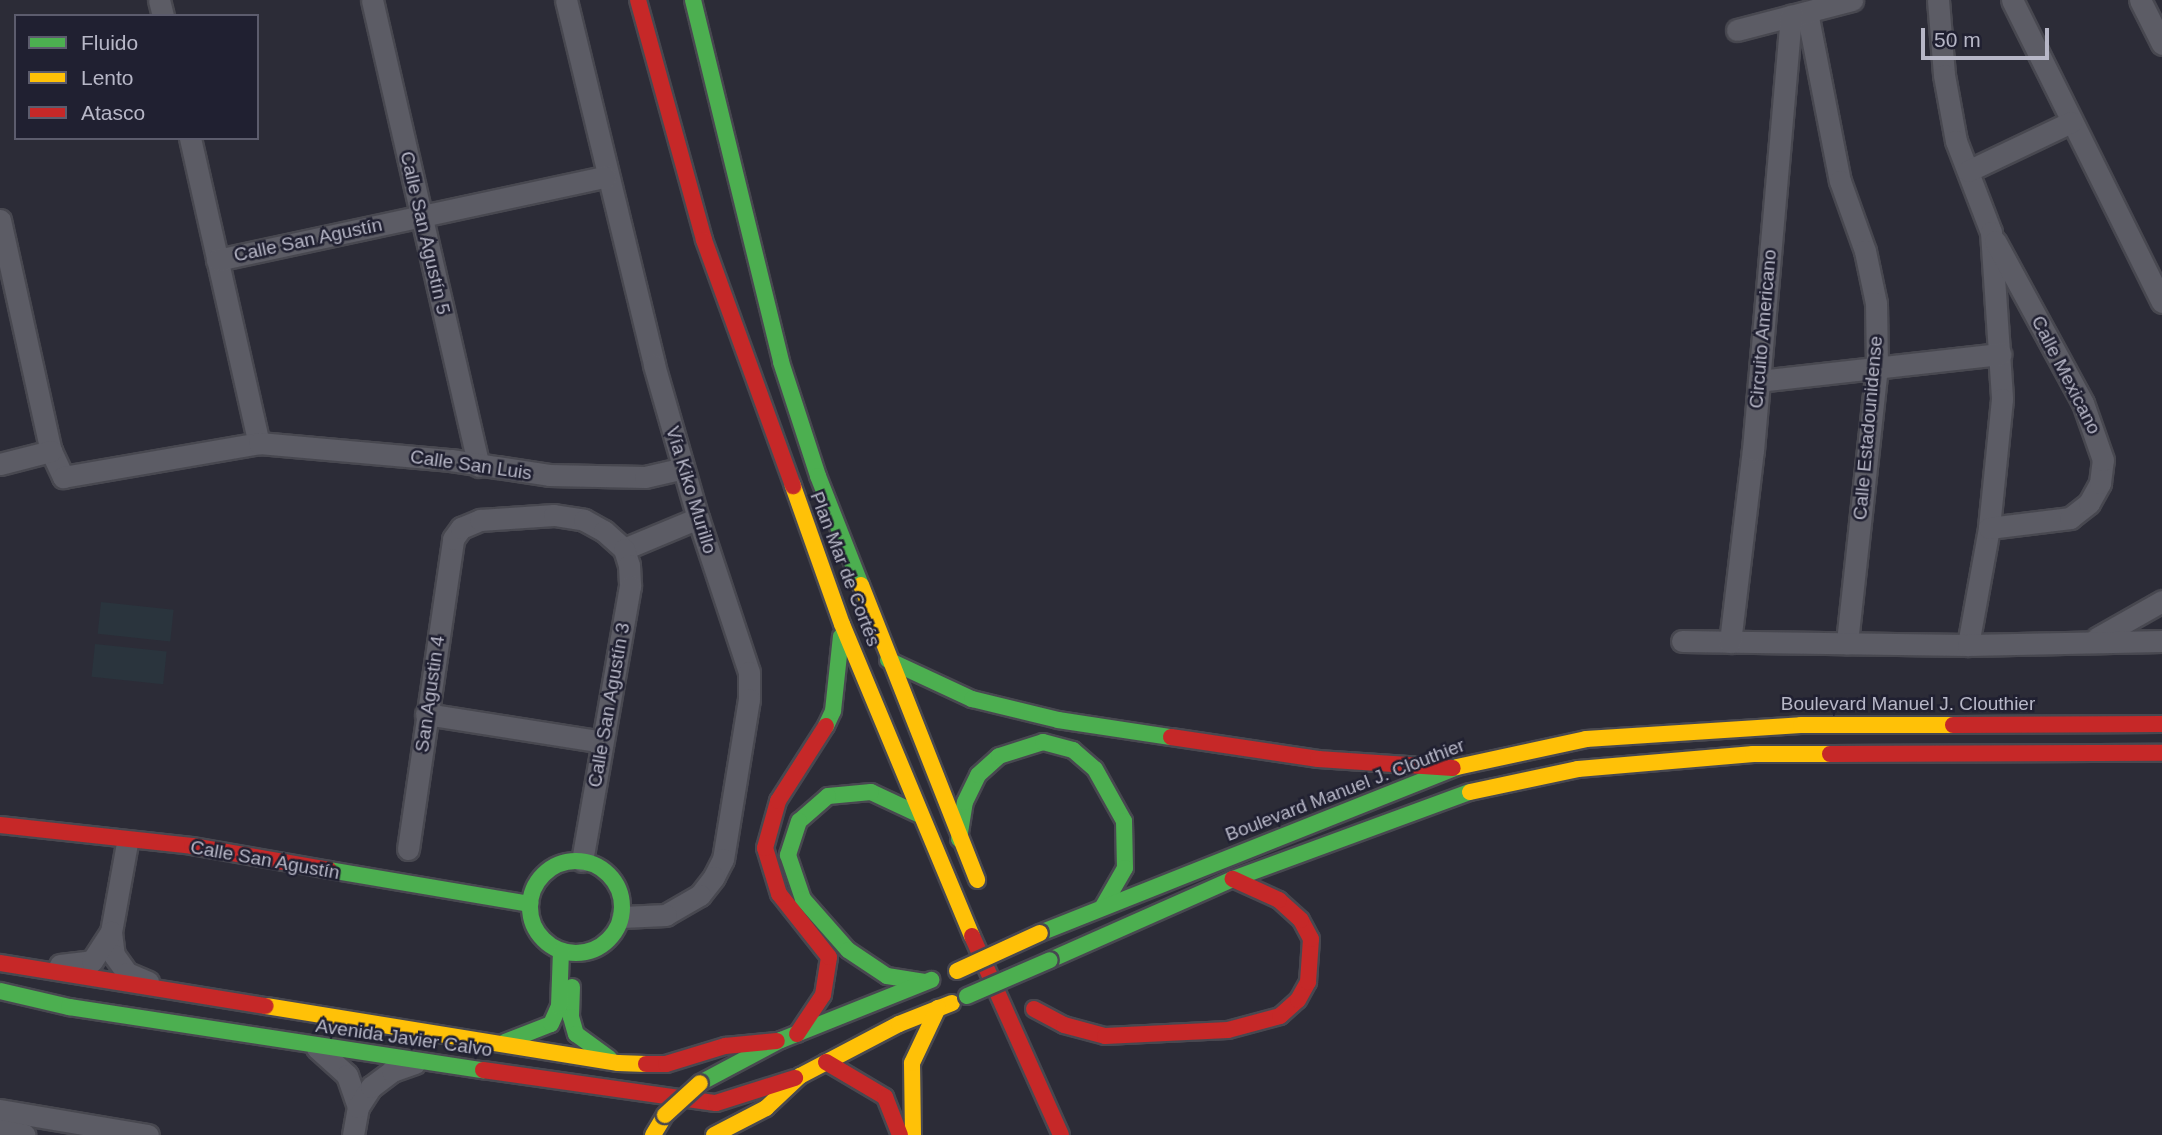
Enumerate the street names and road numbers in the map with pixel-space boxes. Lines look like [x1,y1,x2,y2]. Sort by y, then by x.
street label: Calle San Agustín 5 [395,149,455,317]
street label: Calle San Agustín [231,213,385,267]
street label: Circuito Americano [1745,248,1781,410]
street label: Calle Mexicano [2026,312,2106,438]
street label: Calle Estadounidense [1849,335,1887,521]
street label: Vía Kiko Murillo [661,424,721,556]
street label: Calle San Luis [409,445,533,485]
street label: Plan Mar de Cortés [805,489,885,649]
street label: Calle San Agustín 3 [583,620,635,790]
street label: San Agustin 4 [410,634,450,754]
street label: Boulevard Manuel J. Clouthier [1781,693,2035,715]
street label: Boulevard Manuel J. Clouthier [1222,734,1468,846]
street label: Calle San Agustín [188,836,342,884]
street label: Avenida Javier Calvo [314,1014,494,1062]

